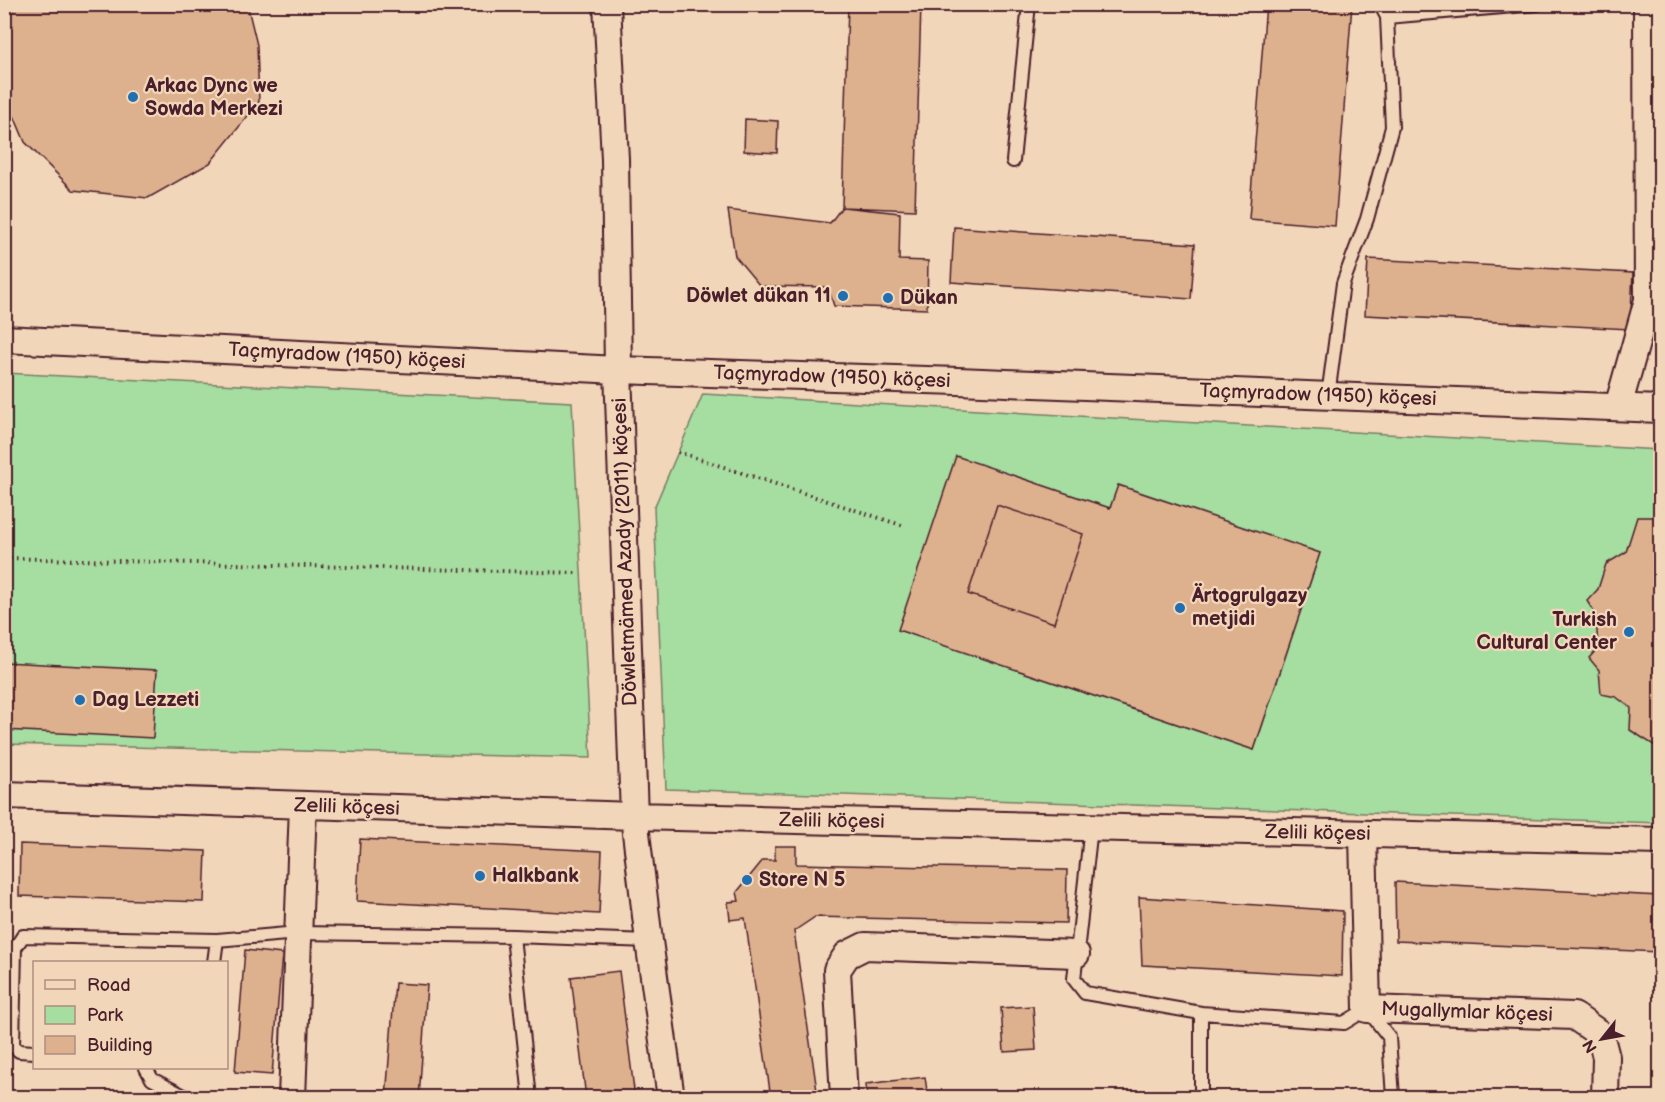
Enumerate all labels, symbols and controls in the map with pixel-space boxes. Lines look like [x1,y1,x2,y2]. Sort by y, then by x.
place label: Arkac Dync we Sowda Merkezi [144,74,283,121]
marker: Arkac Dync we Sowda Merkezi [126,90,140,104]
place label: Döwlet dükan 11 [686,284,831,308]
place label: Dükan [900,286,958,310]
marker: Döwlet dükan 11 [836,289,850,303]
marker: Dükan [881,291,895,305]
street label: Taçmyradow (1950) köçesi [228,338,466,374]
street label: Taçmyradow (1950) köçesi [713,361,951,393]
street label: Taçmyradow (1950) köçesi [1199,379,1437,411]
street label: Döwletmämed Azady (2011) köçesi [608,397,642,707]
place label: Ärtogrulgazy metjidi [1191,582,1308,631]
marker: Ärtogrulgazy metjidi [1173,601,1187,615]
place label: Turkish Cultural Center [1477,608,1618,655]
marker: Turkish Cultural Center [1622,625,1636,639]
place label: Dag Lezzeti [92,688,199,712]
marker: Dag Lezzeti [73,693,87,707]
street label: Zelili köçesi [293,793,400,821]
street label: Zelili köçesi [778,808,885,834]
street label: Zelili köçesi [1264,820,1371,846]
place label: Halkbank [492,864,579,888]
place label: Store N 5 [759,868,846,892]
marker: Halkbank [473,869,487,883]
marker: Store N 5 [740,873,754,887]
legend [33,961,228,1069]
text: Road [87,975,131,996]
street label: Mugallymlar köçesi [1381,997,1553,1027]
text: Park [87,1005,123,1026]
north arrow [1572,1009,1632,1069]
text: Building [87,1035,153,1056]
text: N [1579,1036,1602,1056]

